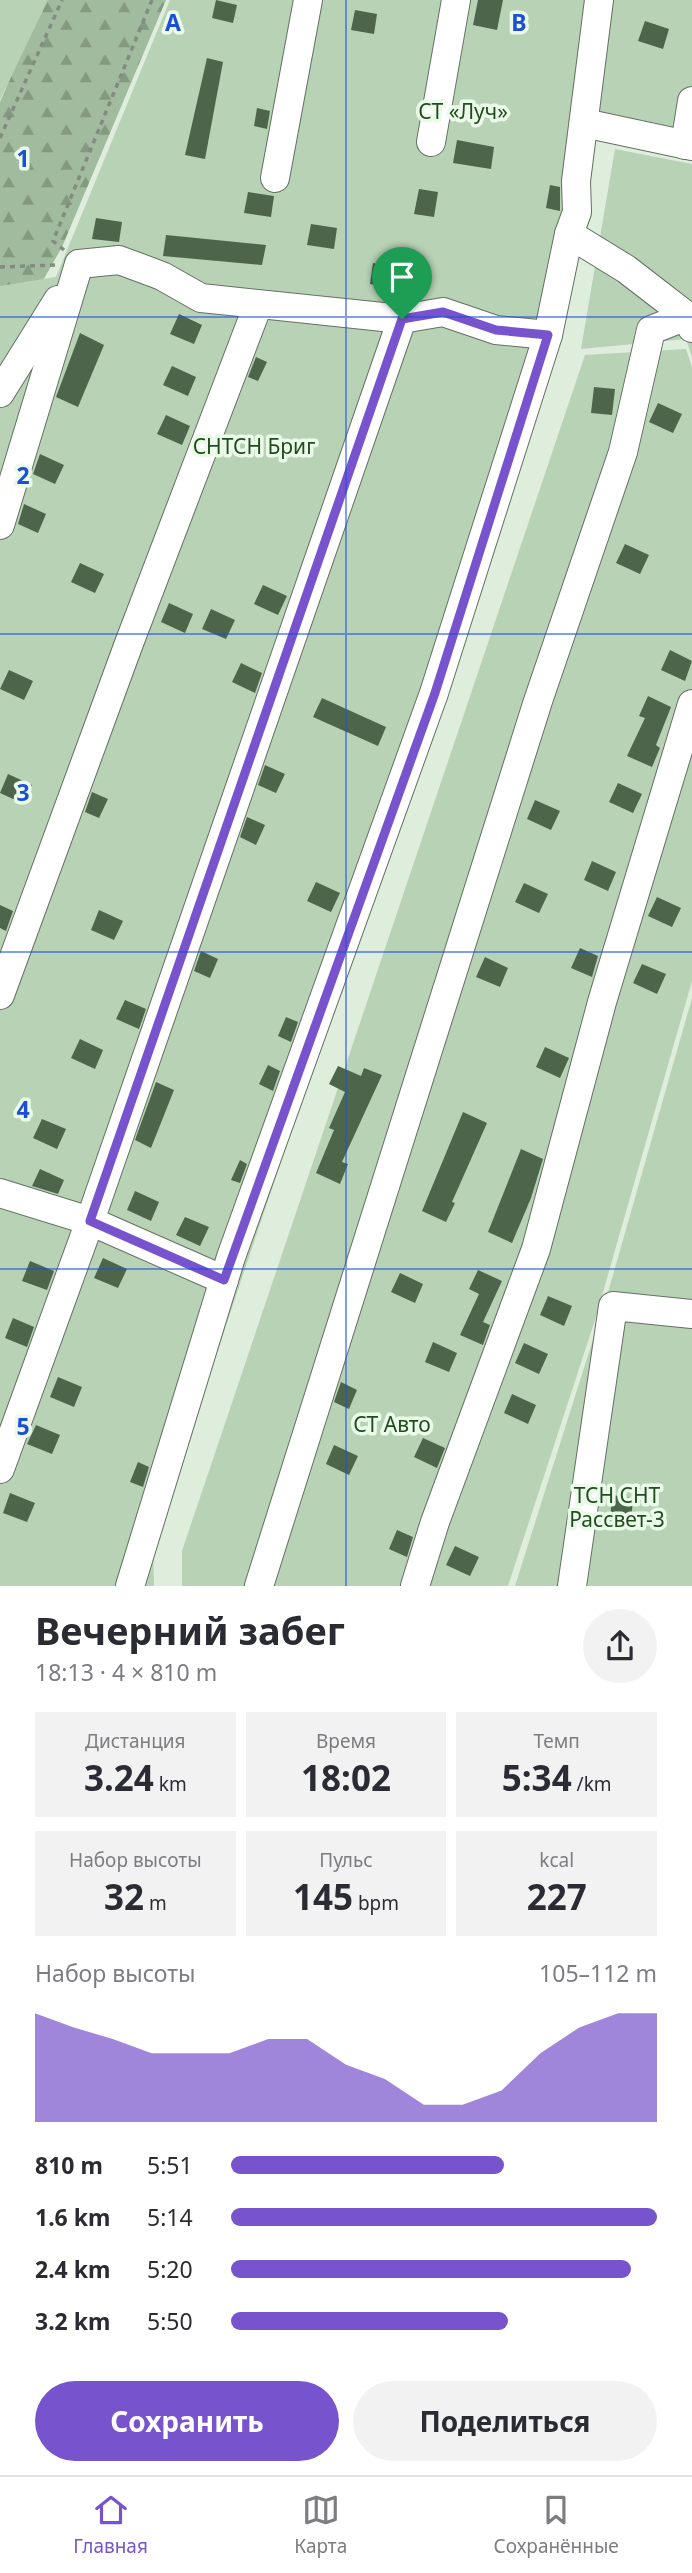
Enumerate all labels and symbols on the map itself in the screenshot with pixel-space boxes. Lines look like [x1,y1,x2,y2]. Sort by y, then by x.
text: A [165,6,181,38]
text: B [511,6,527,38]
park label: СТ «Луч» [418,97,508,125]
text: 1 [16,142,30,174]
pin [372,247,432,319]
park label: СНТСН Бриг [193,432,315,460]
text: 2 [16,459,30,491]
text: 3 [16,776,30,808]
text: 4 [16,1093,30,1125]
text: 5 [16,1410,30,1442]
park label: СТ Авто [353,1410,431,1438]
park label: ТСН СНТ Рассвет-3 [569,1481,665,1533]

